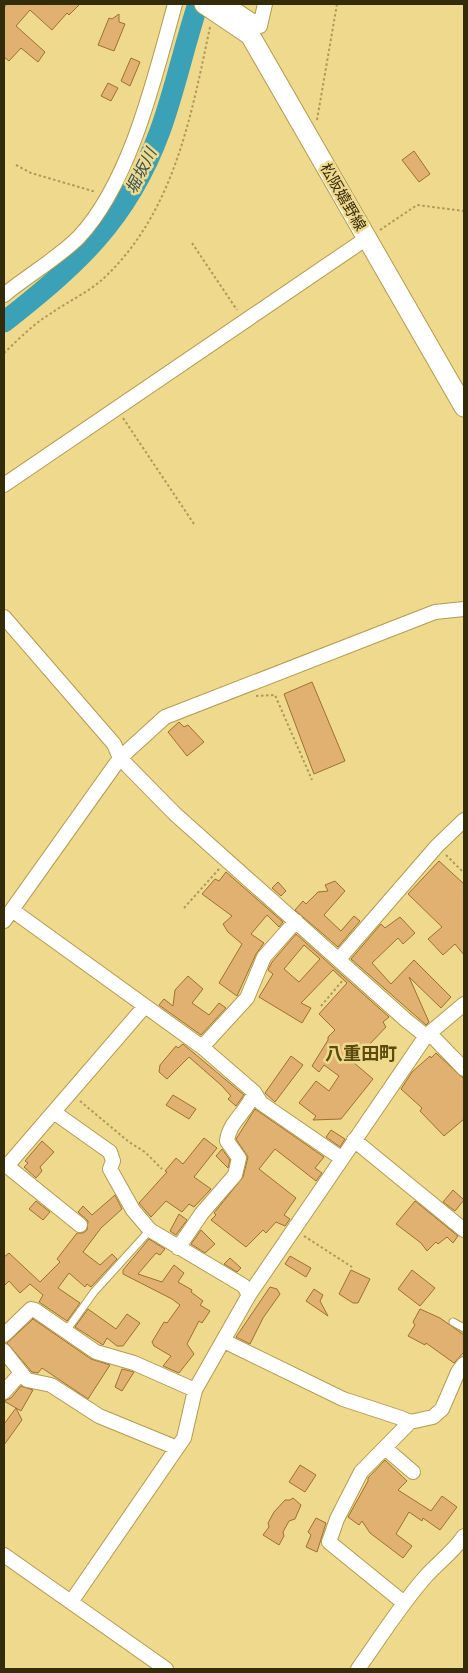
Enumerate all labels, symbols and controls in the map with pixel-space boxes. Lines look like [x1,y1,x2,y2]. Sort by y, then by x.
water label: 堀坂川 [122,144,161,197]
street label: 松阪嬉野線 [316,160,370,234]
district label: 八重田町 [325,1043,397,1065]

